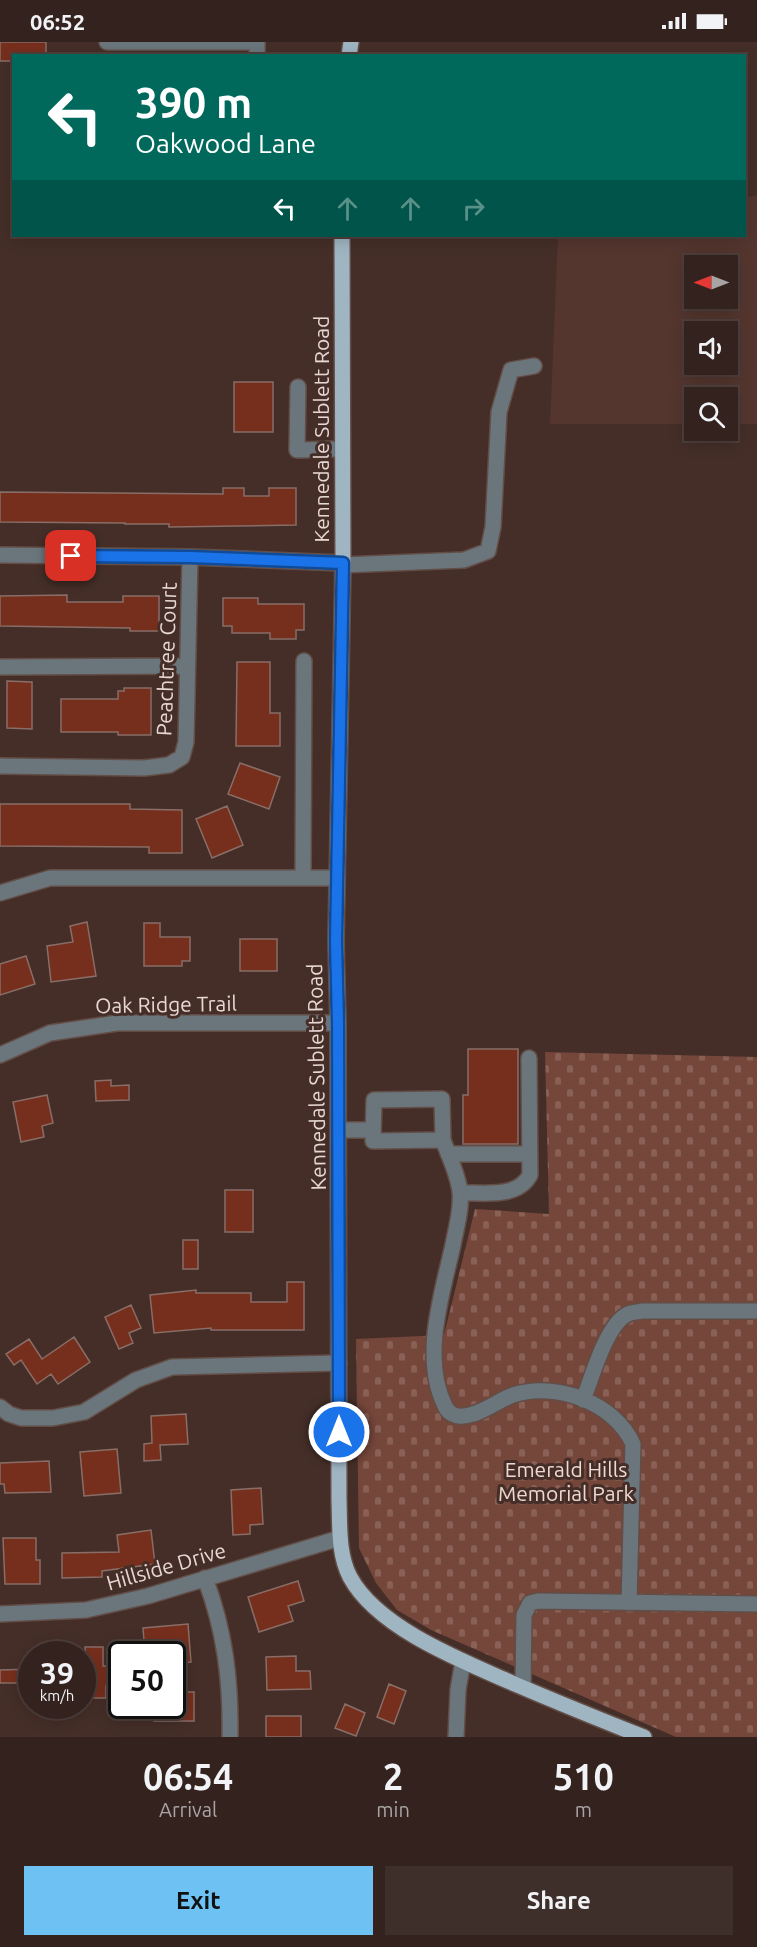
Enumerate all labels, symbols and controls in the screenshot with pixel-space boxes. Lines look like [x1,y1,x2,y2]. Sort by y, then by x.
text: 06:52 [30,9,85,34]
icon: left [36,78,114,156]
text: 390 m [135,79,252,126]
text: Oakwood Lane [135,128,316,158]
icon: left [268,192,301,225]
icon: ahead [331,192,364,225]
icon: ahead [394,192,427,225]
icon: right [457,192,490,225]
north arrow [684,255,738,309]
map controls [684,255,738,441]
street label: Kennedale Sublett Road [309,316,333,542]
button: sound [684,321,738,375]
button: search [684,387,738,441]
pin [45,530,96,581]
icon: arrive [54,539,87,572]
street label: Peachtree Court [151,582,181,736]
street label: Kennedale Sublett Road [302,963,330,1191]
street label: Oak Ridge Trail [95,991,237,1017]
position arrow [307,1400,371,1464]
park label: Emerald Hills Memorial Park [498,1457,634,1505]
street label: Hillside Drive [103,1537,229,1595]
speed limit sign: 50 [108,1641,186,1719]
text: 39 [40,1656,74,1690]
text: km/h [40,1687,74,1704]
text: 06:54 [143,1756,233,1797]
text: 2 [383,1756,403,1797]
text: 510 [553,1756,614,1797]
text: Arrival [159,1798,217,1821]
text: min [376,1798,410,1821]
text: m [575,1798,592,1821]
button: Exit [24,1866,373,1935]
button: Share [385,1866,733,1935]

